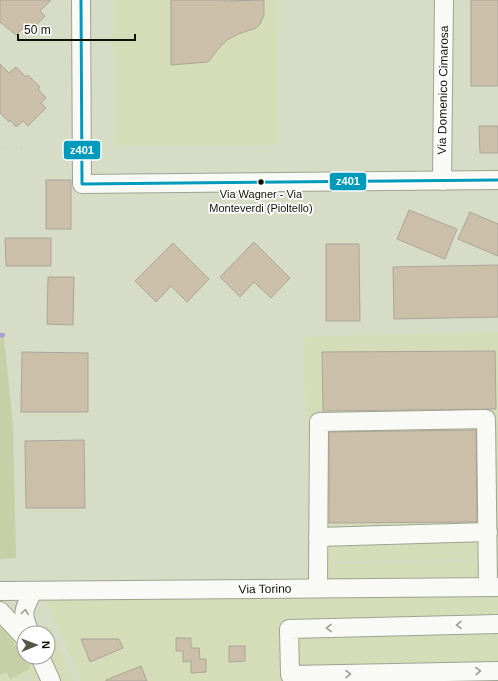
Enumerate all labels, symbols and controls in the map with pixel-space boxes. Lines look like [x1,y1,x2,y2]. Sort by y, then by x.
scale bar [18,16,135,42]
text: 50 m [24,23,51,37]
street label: Via Domenico Cimarosa [435,25,451,155]
line badge: z401 [63,140,101,160]
text: z401 [70,144,94,156]
line badge: z401 [329,172,367,191]
text: z401 [336,175,360,187]
marker: Via Wagner - Via Monteverdi (Pioltello) [256,177,266,187]
place label: Via Wagner - Via Monteverdi (Pioltello) [209,188,313,214]
street label: Via Torino [238,582,292,596]
one-way arrow [20,608,29,615]
one-way arrow [456,621,462,629]
one-way arrow [326,624,332,632]
north arrow [16,625,56,665]
text: N [40,641,52,649]
one-way arrow [475,667,481,675]
one-way arrow [345,670,351,678]

